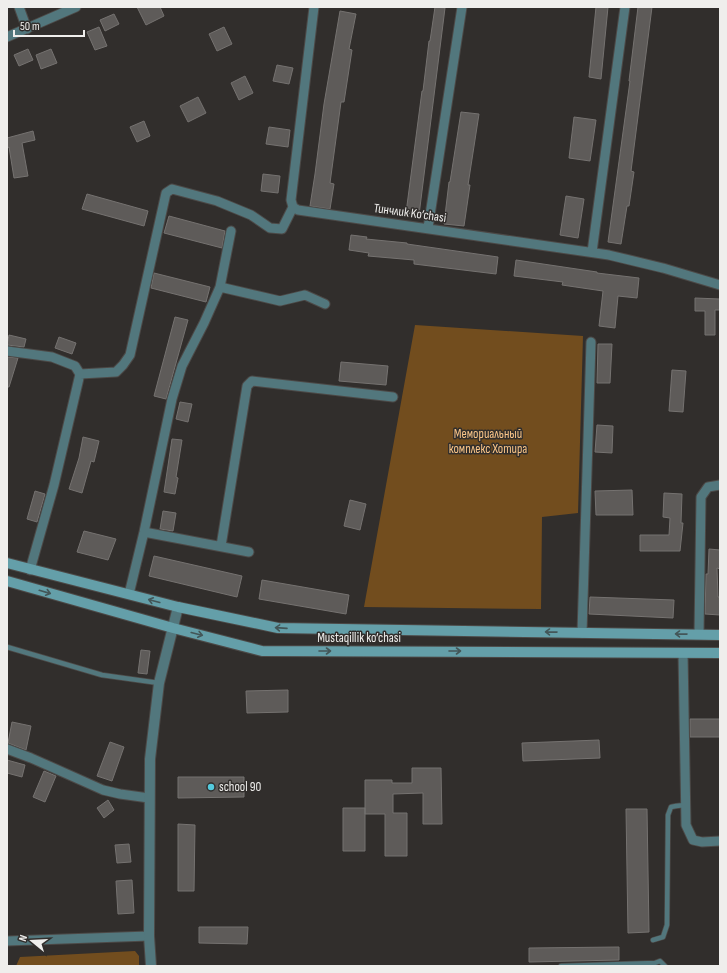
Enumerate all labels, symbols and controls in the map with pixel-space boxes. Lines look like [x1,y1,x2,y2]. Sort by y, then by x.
scale bar [14,12,84,38]
text: 50 m [20,19,40,34]
street label: Тинчлик Ko’chasi [373,200,447,226]
park label: Мемориальный комплекс Хотира [449,426,527,457]
one-way arrow [38,589,51,596]
one-way arrow [148,597,161,604]
one-way arrow [275,624,288,631]
one-way arrow [545,628,558,636]
street label: Mustaqillik ko’chasi [317,630,401,646]
one-way arrow [675,630,688,638]
one-way arrow [190,631,203,638]
one-way arrow [318,647,331,655]
one-way arrow [448,648,461,655]
place label: school 90 [219,779,261,795]
marker: school 90 [206,782,216,792]
north arrow [12,921,52,961]
text: N [16,933,30,943]

